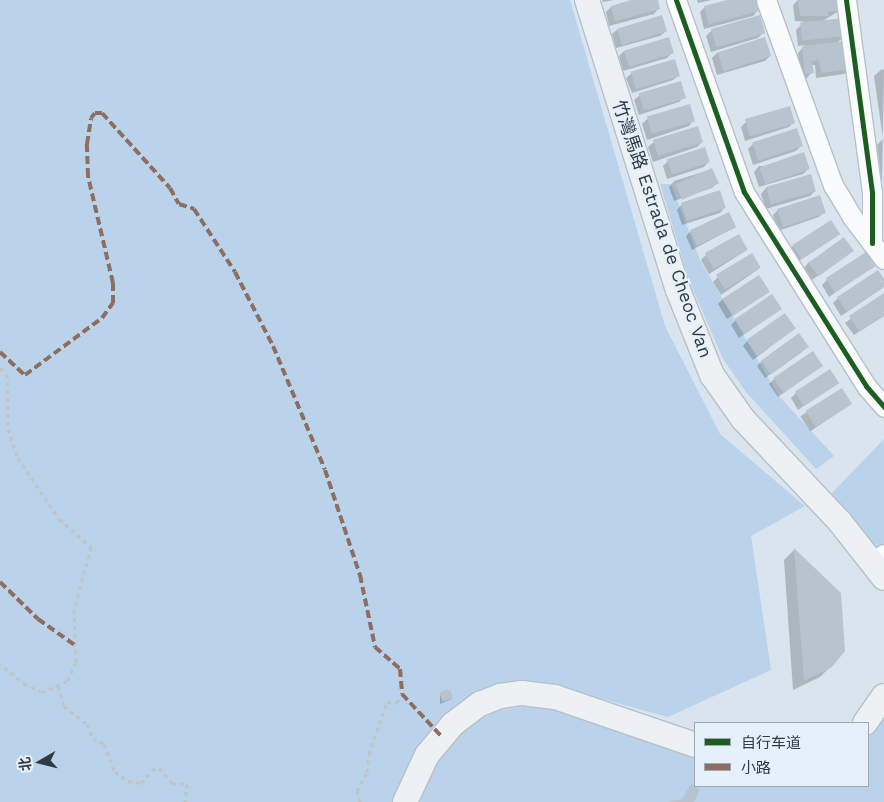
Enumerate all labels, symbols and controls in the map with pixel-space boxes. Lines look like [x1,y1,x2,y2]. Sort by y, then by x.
street label: 竹灣馬路 Estrada de Cheoc Van [607,97,717,361]
legend [694,722,869,787]
text: 自行车道 [741,734,801,752]
north arrow [15,737,65,787]
text: 北 [16,756,34,772]
text: 小路 [741,759,771,777]

